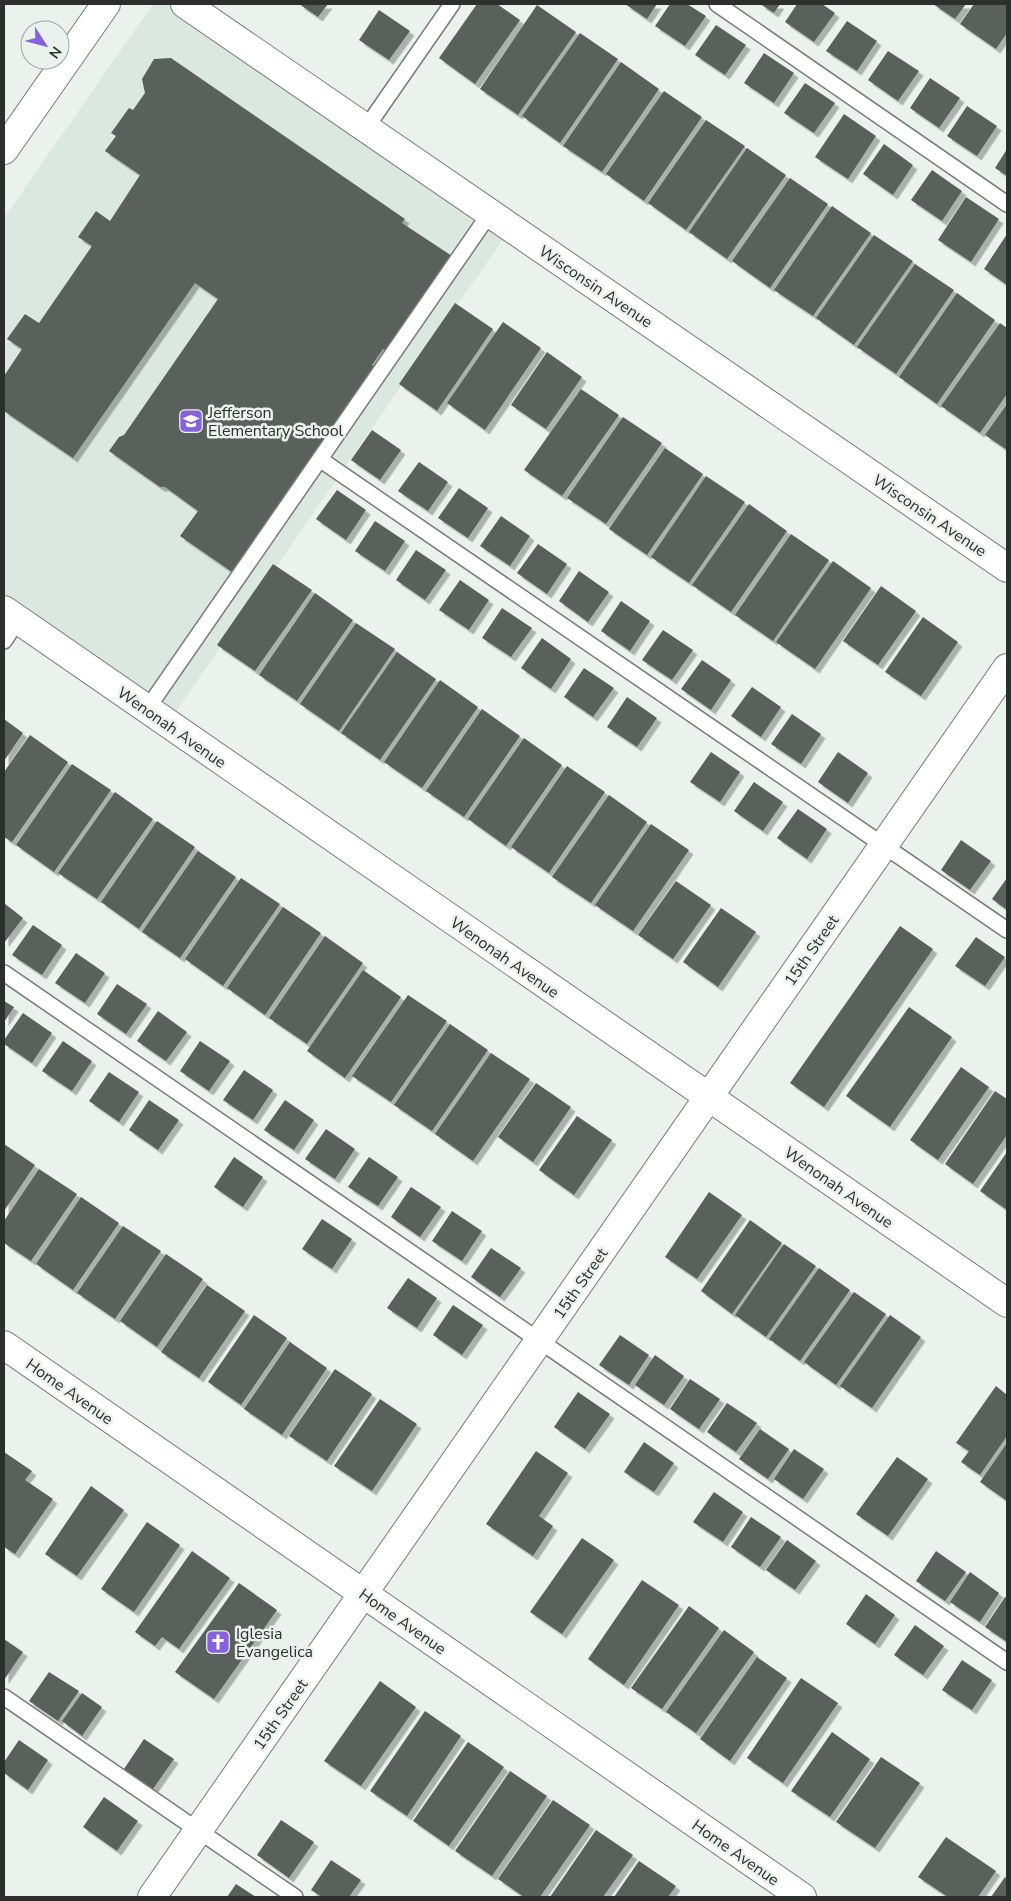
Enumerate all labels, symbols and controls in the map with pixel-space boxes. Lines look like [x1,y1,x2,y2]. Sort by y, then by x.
north arrow [20,20,70,70]
text: N [44,43,66,62]
street label: Wisconsin Avenue [534,240,657,333]
place label: Jefferson Elementary School [207,402,344,442]
school or university icon: Jefferson Elementary School [178,408,204,434]
street label: Wisconsin Avenue [868,469,991,562]
street label: Wenonah Avenue [113,682,230,774]
street label: 15th Street [779,910,844,990]
street label: Wenonah Avenue [446,912,563,1004]
street label: Wenonah Avenue [780,1142,897,1234]
street label: 15th Street [548,1243,613,1323]
street label: Home Avenue [21,1354,117,1430]
street label: Home Avenue [354,1584,450,1660]
place label: Iglesia Evangelica [236,1623,313,1663]
church icon: Iglesia Evangelica [205,1629,231,1655]
street label: 15th Street [248,1674,313,1754]
street label: Home Avenue [687,1815,783,1891]

